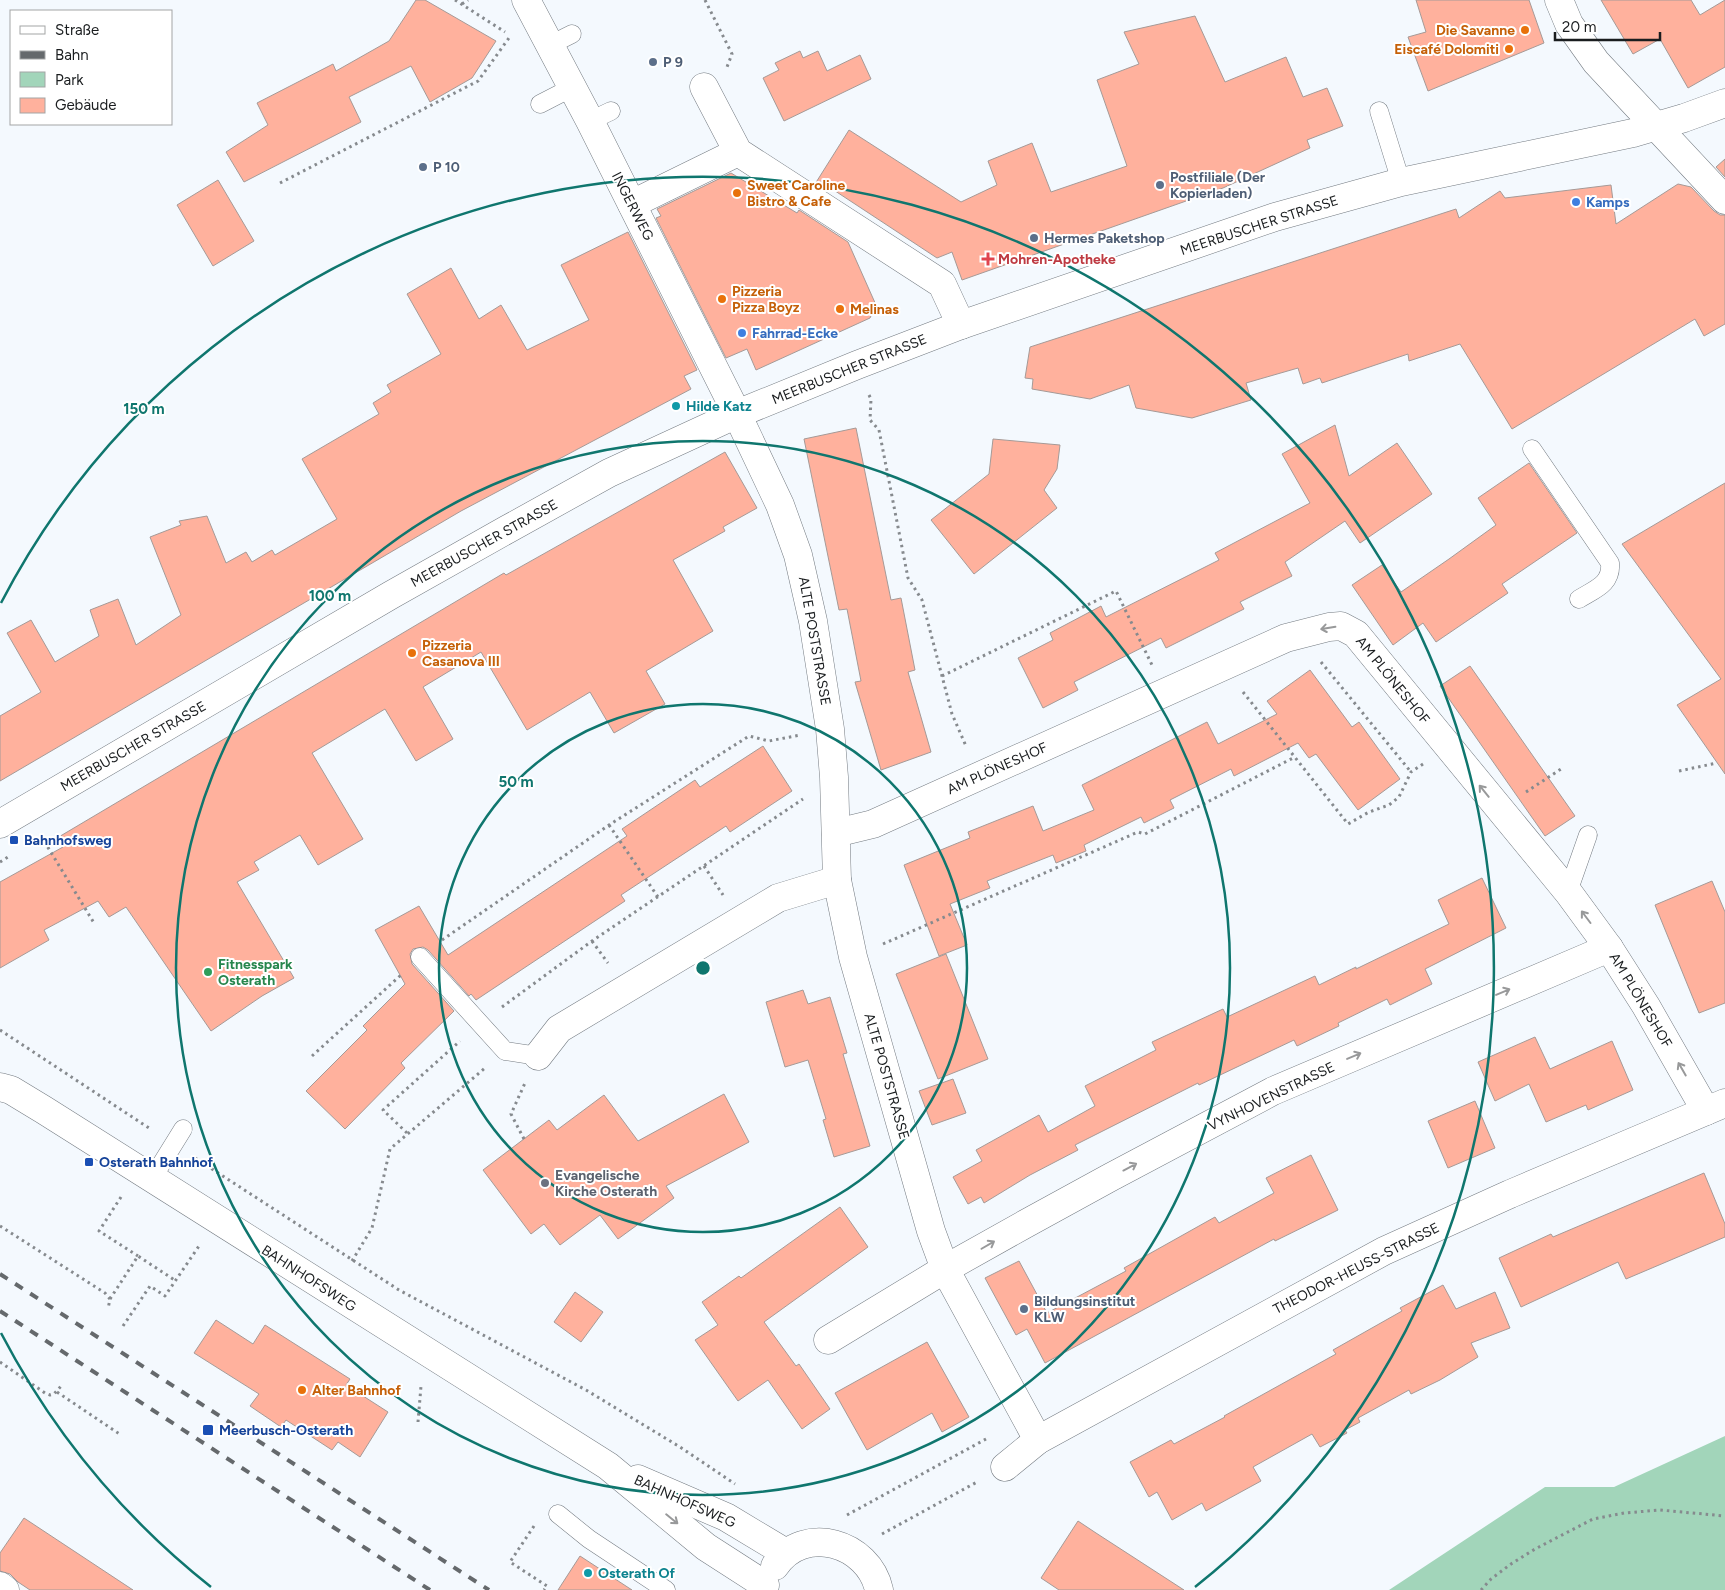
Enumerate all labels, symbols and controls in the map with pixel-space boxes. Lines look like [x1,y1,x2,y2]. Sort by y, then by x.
legend [10,10,172,125]
scale bar [1555,10,1660,42]
text: 20 m [1562,18,1596,36]
text: Straße [55,21,99,39]
place label: Die Savanne [1436,22,1515,39]
marker: Die Savanne [1519,24,1531,36]
place label: Eiscafé Dolomiti [1394,41,1499,58]
marker: Eiscafé Dolomiti [1503,43,1515,55]
text: Bahn [55,46,89,64]
place label: P 9 [663,54,683,71]
marker: P 9 [647,56,659,68]
text: Park [55,71,84,89]
text: Gebäude [55,96,116,114]
place label: P 10 [433,159,460,176]
marker: P 10 [417,161,429,173]
street label: INGERWEG [608,169,657,244]
place label: Postfiliale (Der Kopierladen) [1170,169,1266,202]
place label: Sweet Caroline Bistro & Cafe [747,177,846,210]
marker: Postfiliale (Der Kopierladen) [1154,179,1166,191]
marker: Sweet Caroline Bistro & Cafe [731,187,743,199]
street label: MEERBUSCHER STRASSE [1178,192,1340,259]
place label: Kamps [1586,194,1630,211]
marker: Kamps [1570,196,1582,208]
place label: Hermes Paketshop [1044,230,1165,247]
marker: Hermes Paketshop [1028,232,1040,244]
place label: Mohren-Apotheke [998,251,1116,268]
marker: Mohren-Apotheke [982,253,994,265]
place label: Pizzeria Pizza Boyz [732,283,800,316]
marker: Pizzeria Pizza Boyz [716,293,728,305]
place label: Melinas [850,301,899,318]
marker: Melinas [834,303,846,315]
place label: Fahrrad-Ecke [752,325,838,342]
marker: Fahrrad-Ecke [736,327,748,339]
street label: MEERBUSCHER STRASSE [769,331,929,408]
place label: Hilde Katz [686,398,752,415]
text: 150 m [123,400,165,418]
marker: Hilde Katz [670,400,682,412]
street label: MEERBUSCHER STRASSE [408,496,561,591]
street label: ALTE POSTSTRASSE [795,575,834,707]
text: 100 m [309,587,351,605]
one-way arrow [1320,623,1336,633]
street label: AM PLÖNESHOF [1352,633,1433,728]
place label: Pizzeria Casanova III [422,637,500,670]
marker: Pizzeria Casanova III [406,647,418,659]
street label: MEERBUSCHER STRASSE [57,698,209,795]
street label: AM PLÖNESHOF [945,739,1050,798]
text: 50 m [498,773,534,791]
one-way arrow [1478,785,1489,798]
place label: Bahnhofsweg [24,832,112,849]
marker: Bahnhofsweg [8,834,20,846]
one-way arrow [1581,910,1591,924]
street label: AM PLÖNESHOF [1606,950,1676,1051]
place label: Fitnesspark Osterath [218,956,293,989]
centre of rings [694,959,712,977]
marker: Fitnesspark Osterath [202,966,214,978]
one-way arrow [1495,987,1510,997]
street label: ALTE POSTSTRASSE [860,1011,913,1141]
one-way arrow [1346,1051,1361,1061]
street label: VYNHOVENSTRASSE [1205,1058,1337,1135]
one-way arrow [1677,1062,1686,1077]
place label: Osterath Bahnhof [99,1154,214,1171]
marker: Osterath Bahnhof [83,1156,95,1168]
one-way arrow [1122,1162,1137,1171]
place label: Evangelische Kirche Osterath [555,1167,657,1200]
marker: Evangelische Kirche Osterath [539,1177,551,1189]
street label: THEODOR-HEUSS-STRASSE [1270,1219,1442,1318]
one-way arrow [980,1240,994,1250]
street label: BAHNHOFSWEG [258,1242,360,1316]
place label: Bildungsinstitut KLW [1034,1293,1136,1326]
marker: Bildungsinstitut KLW [1018,1303,1030,1315]
place label: Alter Bahnhof [312,1382,401,1399]
marker: Alter Bahnhof [296,1384,308,1396]
place label: Meerbusch-Osterath [219,1422,353,1439]
marker: Meerbusch-Osterath [201,1423,215,1437]
street label: BAHNHOFSWEG [631,1471,739,1532]
one-way arrow [666,1514,679,1525]
place label: Osterath Of [598,1565,676,1582]
marker: Osterath Of [582,1567,594,1579]

